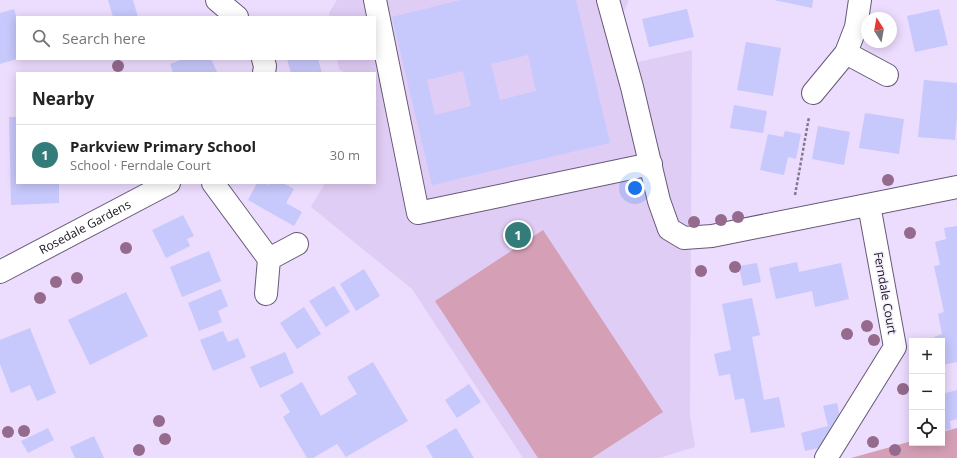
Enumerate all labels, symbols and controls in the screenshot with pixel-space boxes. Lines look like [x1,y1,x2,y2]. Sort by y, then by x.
north arrow [861,12,897,48]
search box [16,16,376,60]
icon: search [30,27,52,49]
text: Search here [62,28,146,48]
text: Nearby [32,87,94,110]
text: Parkview Primary School [70,136,256,156]
text: 1 [41,146,49,164]
text: 30 m [330,146,360,164]
text: School · Ferndale Court [70,156,211,174]
your location [625,178,645,198]
street label: Rosedale Gardens [36,196,134,258]
pin: 1 [505,220,531,250]
street label: Ferndale Court [870,250,901,335]
map controls [909,338,945,446]
button: + [909,338,945,374]
button: − [909,374,945,410]
button: locate [909,410,945,446]

